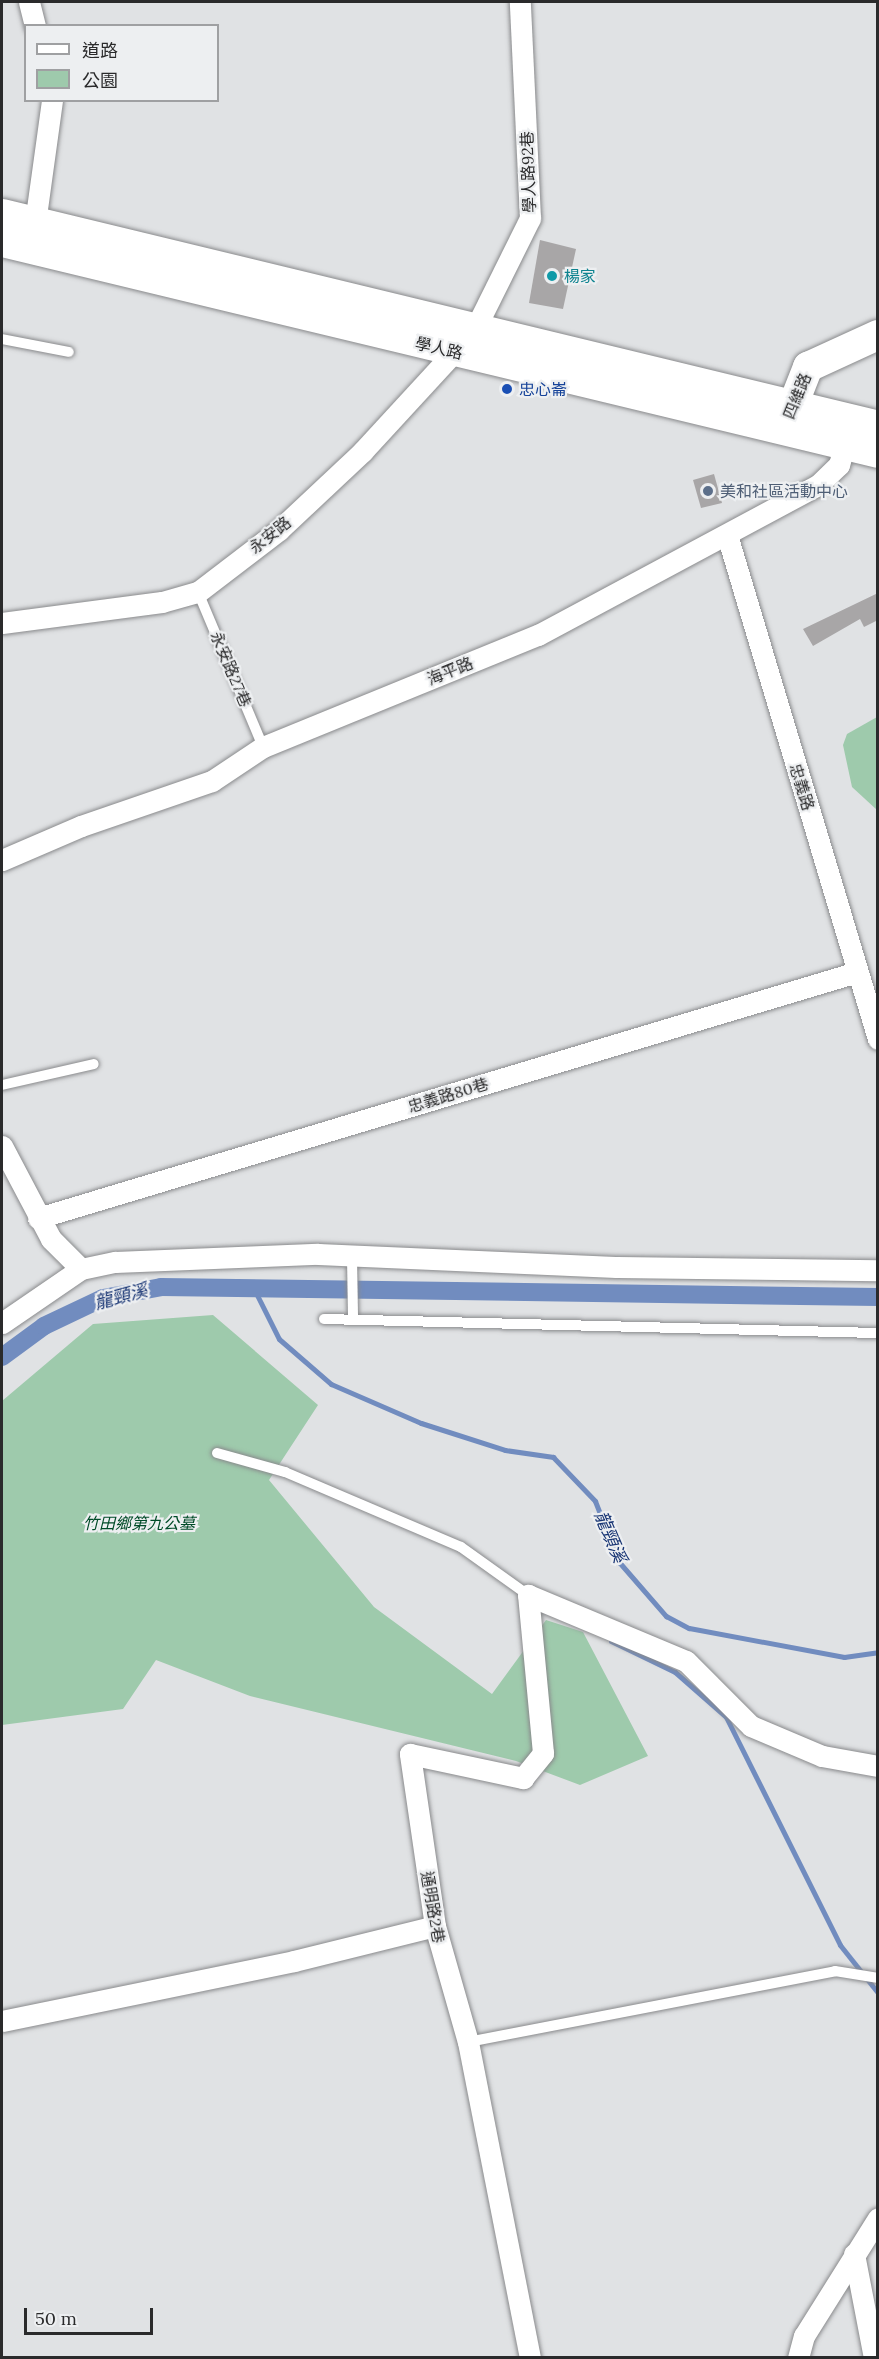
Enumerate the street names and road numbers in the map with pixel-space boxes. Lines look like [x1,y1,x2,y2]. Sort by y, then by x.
street label: 學人路92巷 [517,131,539,213]
street label: 學人路 [413,333,465,363]
street label: 四維路 [779,370,815,422]
street label: 永安路 [245,512,295,558]
street label: 永安路27巷 [207,628,255,710]
street label: 海平路 [424,653,476,689]
street label: 忠義路 [786,761,818,813]
street label: 忠義路80巷 [406,1074,490,1116]
street label: 通明路2巷 [417,1870,449,1944]

